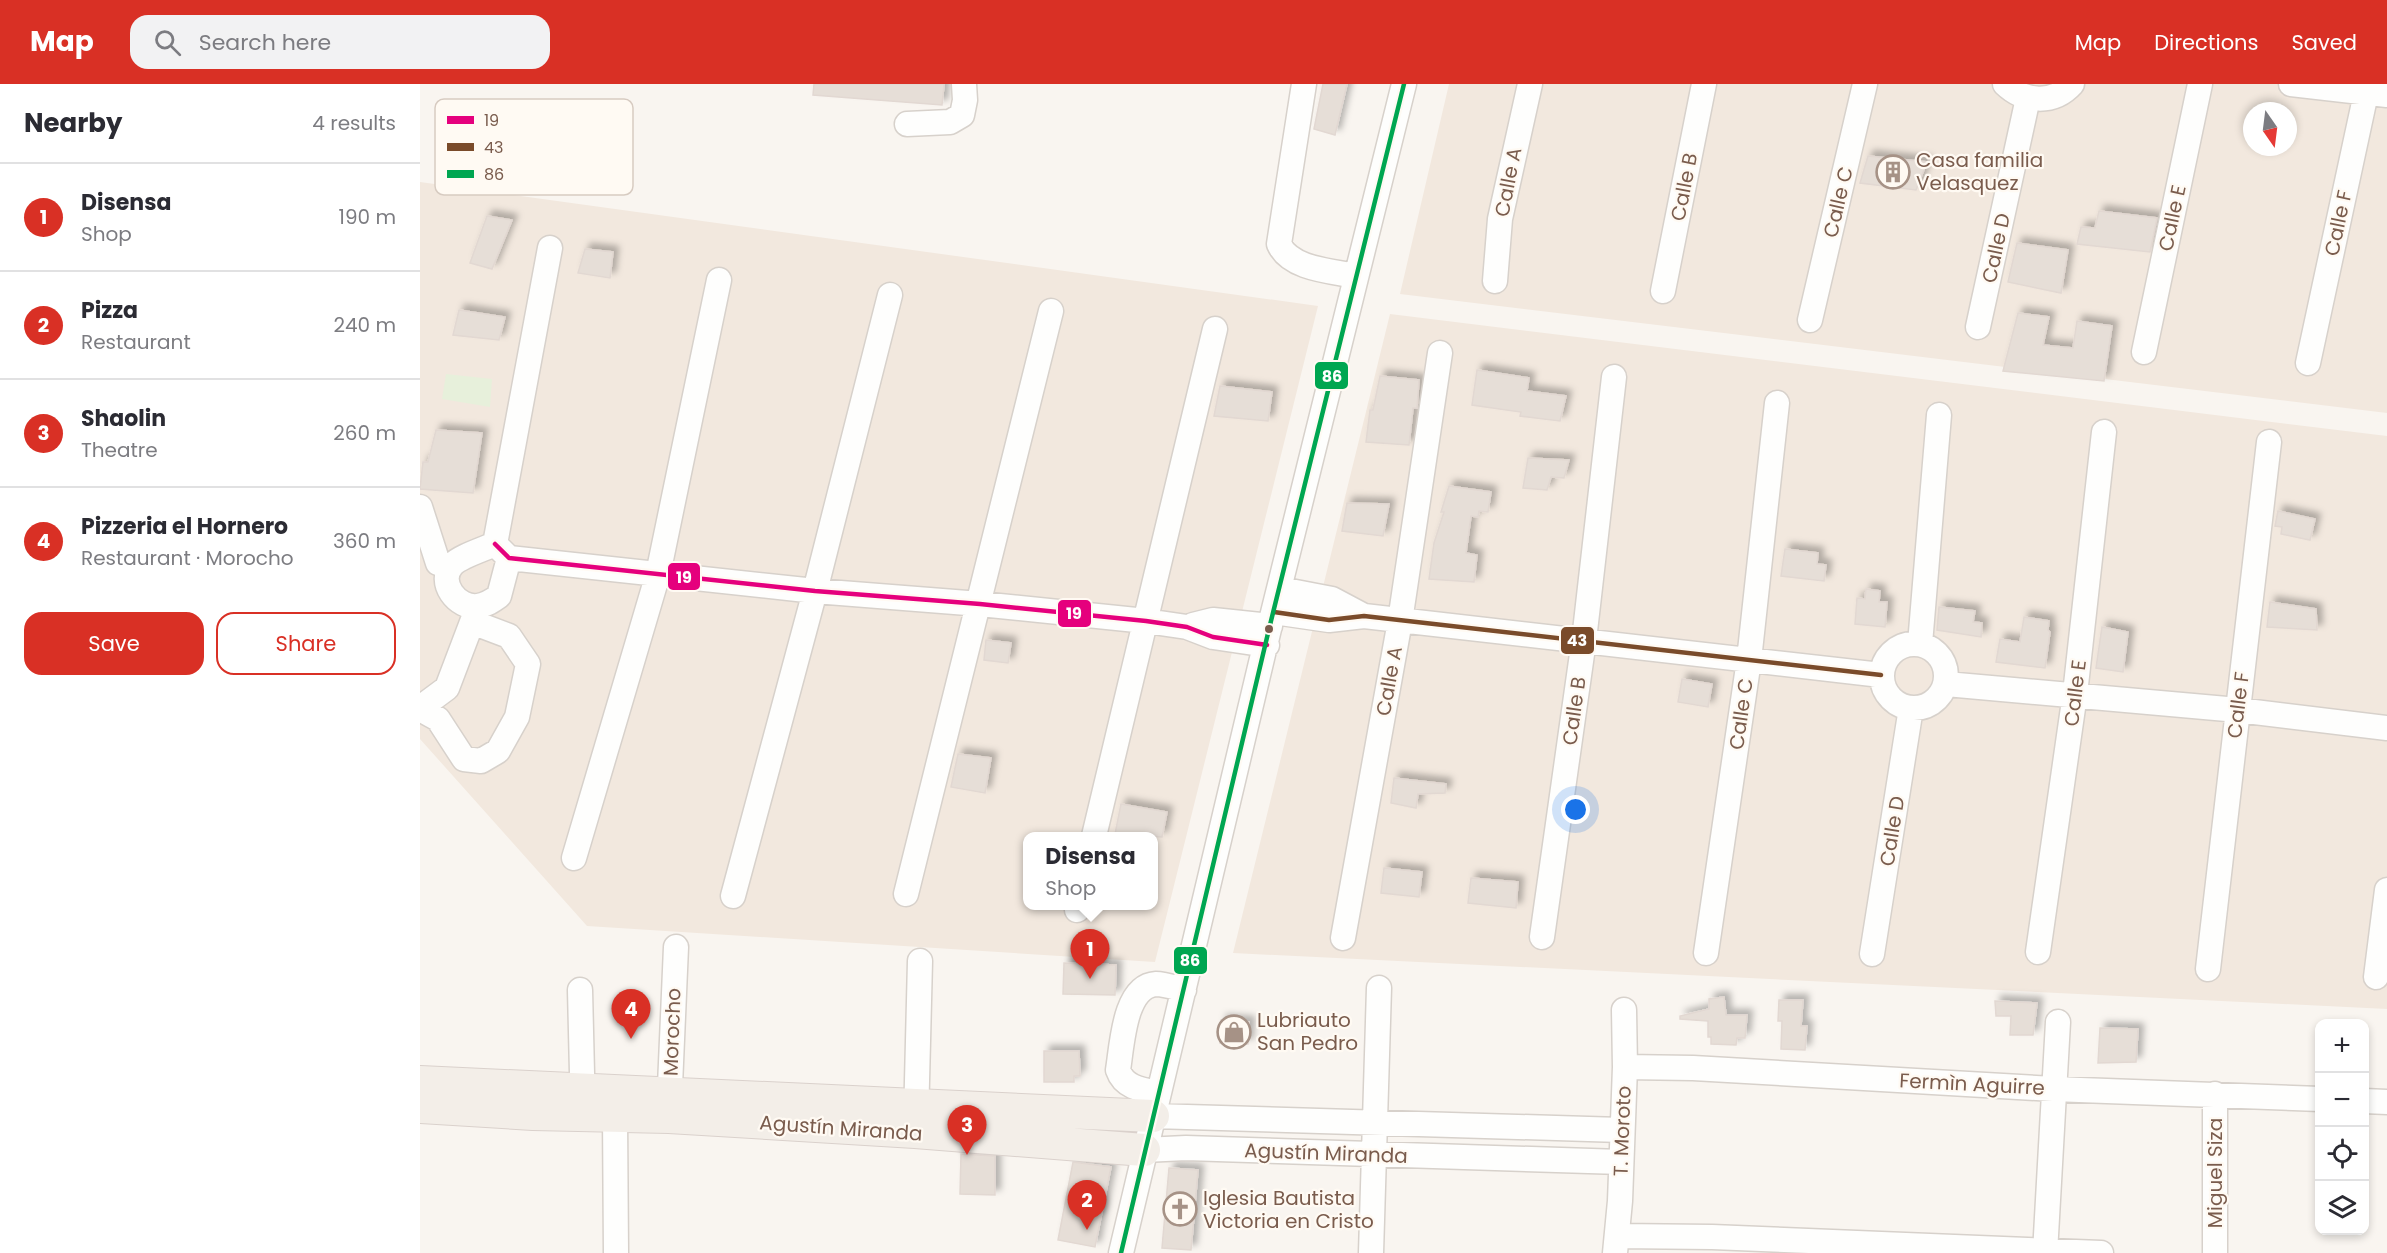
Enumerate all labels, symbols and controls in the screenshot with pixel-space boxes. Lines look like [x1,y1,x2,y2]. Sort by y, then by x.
search box [130,15,550,69]
text: Map [30,22,94,61]
icon: search [151,26,184,59]
text: Search here [199,27,331,58]
text: Map [2075,28,2121,57]
text: Directions [2154,28,2258,57]
text: Saved [2291,28,2357,57]
legend [435,99,633,195]
north arrow [2243,102,2297,156]
text: Nearby [24,105,122,141]
text: 4 results [312,109,396,137]
text: 19 [484,109,499,132]
text: 43 [484,136,504,159]
street label: Calle A [1488,145,1528,219]
place label: Casa familia Velasquez [1916,146,2043,197]
street label: Calle B [1664,151,1704,223]
building icon: Casa familia Velasquez [1875,154,1911,190]
text: 86 [484,163,504,186]
street label: Calle C [1816,164,1860,240]
street label: Calle E [2151,182,2193,254]
text: Disensa [81,187,171,218]
street label: Calle F [2317,188,2359,258]
text: 1 [40,203,47,231]
text: 190 m [339,203,396,231]
street label: Calle D [1975,211,2017,285]
text: Shop [81,220,132,248]
text: Pizza [81,295,138,326]
text: 2 [38,311,49,339]
text: 240 m [333,311,396,339]
text: Restaurant [81,328,191,356]
line badge: 86 [1314,361,1349,390]
text: 86 [1322,365,1342,388]
text: Shaolin [81,403,166,434]
text: 3 [37,419,50,447]
text: 260 m [333,419,396,447]
text: Theatre [81,436,158,464]
text: Pizzeria el Hornero [81,511,288,542]
text: 4 [37,527,50,555]
text: 360 m [333,527,396,555]
text: Restaurant · Morocho [81,544,294,572]
line badge: 19 [667,562,701,591]
text: 19 [676,566,692,589]
line badge: 19 [1057,599,1092,628]
text: 19 [1066,602,1082,625]
button: Save [24,612,204,675]
button: Share [216,612,396,675]
unlabelled marker [1263,623,1275,635]
line badge: 43 [1560,626,1595,655]
text: 43 [1567,629,1587,652]
street label: Calle A [1369,644,1409,718]
street label: Calle E [2057,658,2093,728]
street label: Calle F [2220,670,2256,740]
street label: Calle B [1555,675,1593,747]
street label: Calle C [1722,676,1760,752]
street label: Calle D [1873,794,1911,868]
your location [1561,795,1590,824]
popup [1023,832,1158,910]
text: Disensa [1045,841,1136,872]
text: Shop [1045,874,1096,902]
pin: 1 [1070,930,1110,979]
line badge: 86 [1173,946,1208,975]
text: 86 [1180,949,1200,972]
street label: Morocho [656,988,688,1076]
pin: 4 [612,990,650,1039]
place label: Lubriauto San Pedro [1257,1006,1358,1057]
shop icon: Lubriauto San Pedro [1216,1014,1252,1050]
map controls [2315,1019,2369,1235]
button: + [2315,1019,2369,1073]
street label: Fermìn Aguirre [1899,1066,2045,1102]
button: − [2315,1073,2369,1127]
street label: T. Moroto [1606,1085,1638,1177]
pin: 3 [948,1106,986,1155]
street label: Agustín Miranda [758,1108,924,1148]
street label: Miguel Siza [2201,1118,2229,1228]
button: locate [2315,1127,2369,1181]
street label: Agustín Miranda [1244,1136,1408,1170]
pin: 2 [1068,1180,1106,1230]
button: layers [2315,1181,2369,1235]
place label: Iglesia Bautista Victoria en Cristo [1203,1184,1374,1235]
church icon: Iglesia Bautista Victoria en Cristo [1162,1191,1198,1227]

